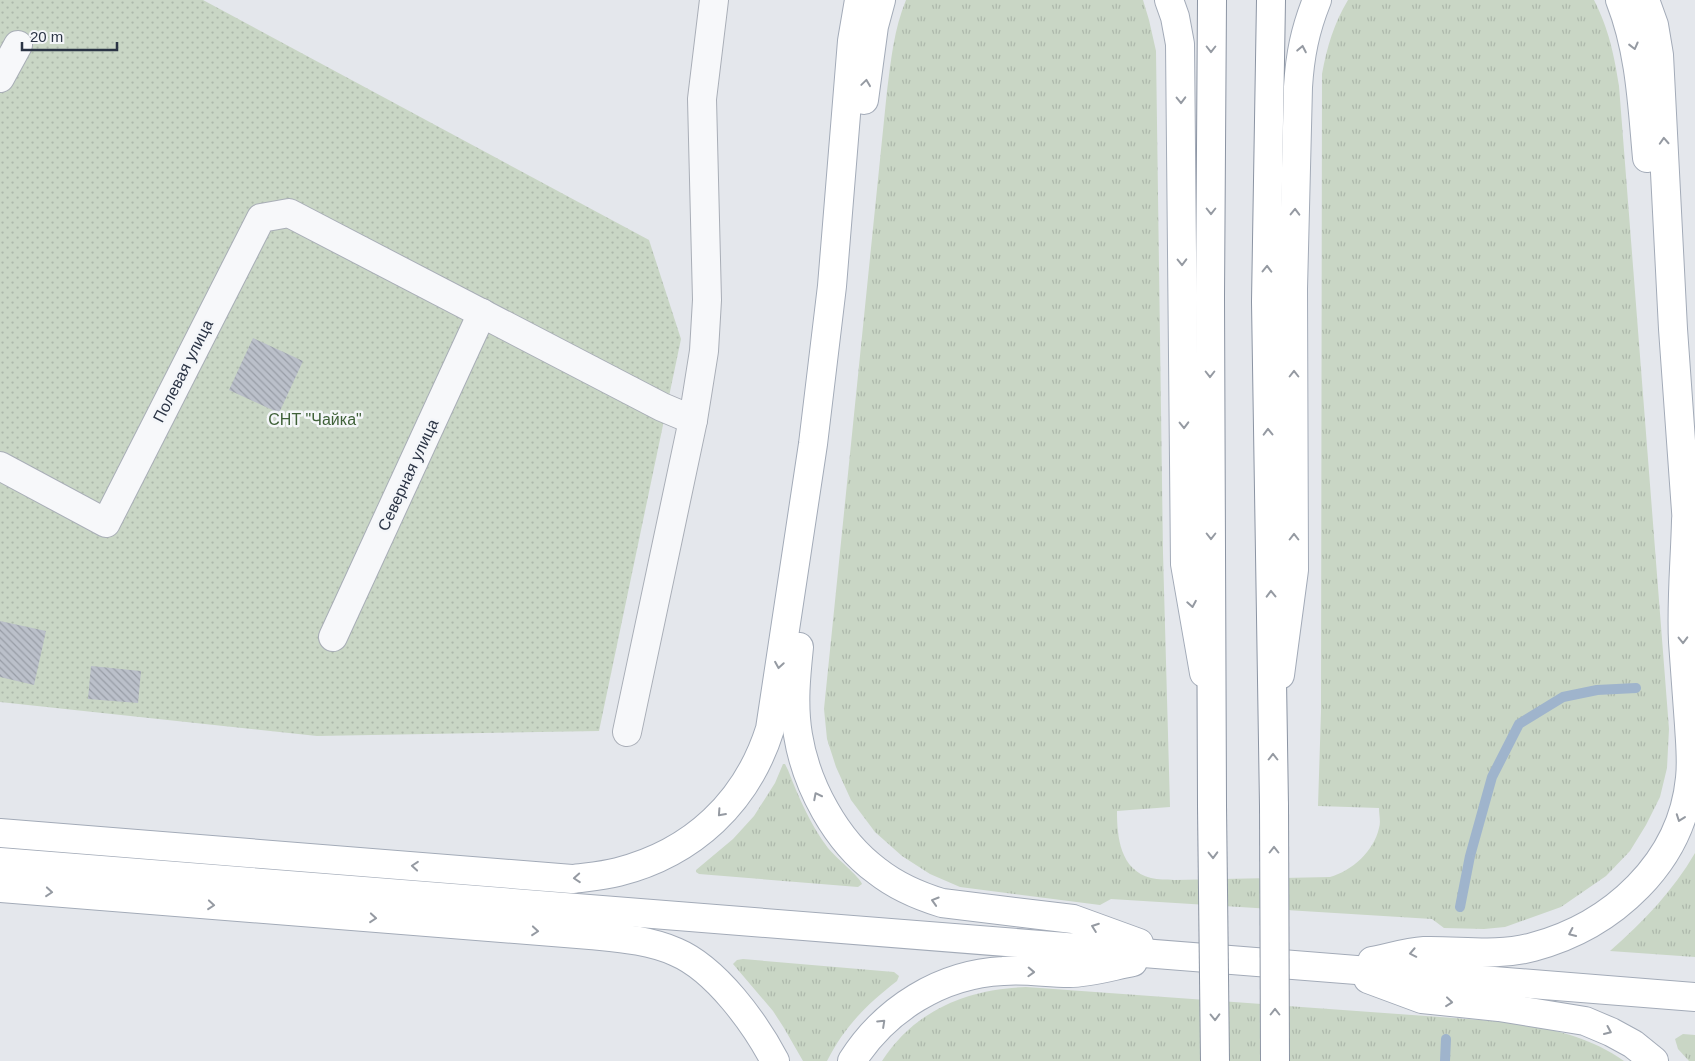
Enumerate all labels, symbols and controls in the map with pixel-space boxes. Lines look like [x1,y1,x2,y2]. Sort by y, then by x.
scale bar [22,20,118,52]
text: 20 m [30,28,63,45]
one-way arrow [1628,42,1639,51]
one-way arrow [1206,45,1217,53]
one-way arrow [1296,45,1306,54]
one-way arrow [861,79,871,87]
one-way arrow [1176,96,1186,104]
one-way arrow [1658,137,1669,145]
one-way arrow [1205,207,1216,215]
one-way arrow [1290,207,1300,215]
one-way arrow [1177,259,1187,267]
one-way arrow [1262,265,1272,273]
street label: Полевая улица [150,317,216,425]
one-way arrow [1205,370,1215,378]
one-way arrow [1289,370,1299,378]
park label: СНТ "Чайка" [268,411,362,428]
street label: Северная улица [375,416,441,534]
one-way arrow [1179,422,1189,429]
one-way arrow [1263,428,1274,436]
one-way arrow [1206,532,1216,540]
one-way arrow [1289,532,1299,540]
one-way arrow [1266,590,1276,598]
one-way arrow [1187,600,1197,609]
one-way arrow [1678,636,1689,644]
one-way arrow [774,662,785,670]
one-way arrow [1268,753,1278,760]
one-way arrow [813,792,823,801]
one-way arrow [718,807,727,816]
one-way arrow [1676,813,1686,822]
one-way arrow [1269,846,1279,854]
one-way arrow [1208,851,1218,859]
one-way arrow [410,861,418,872]
one-way arrow [572,872,580,883]
one-way arrow [45,886,53,897]
one-way arrow [931,896,940,906]
one-way arrow [207,899,215,910]
one-way arrow [369,912,377,923]
one-way arrow [1091,923,1100,933]
one-way arrow [531,925,539,936]
one-way arrow [1568,927,1577,937]
one-way arrow [1409,947,1417,957]
one-way arrow [1027,966,1035,977]
one-way arrow [1445,996,1453,1007]
one-way arrow [1270,1008,1280,1016]
one-way arrow [1210,1014,1220,1021]
one-way arrow [877,1020,886,1029]
one-way arrow [1603,1024,1612,1035]

